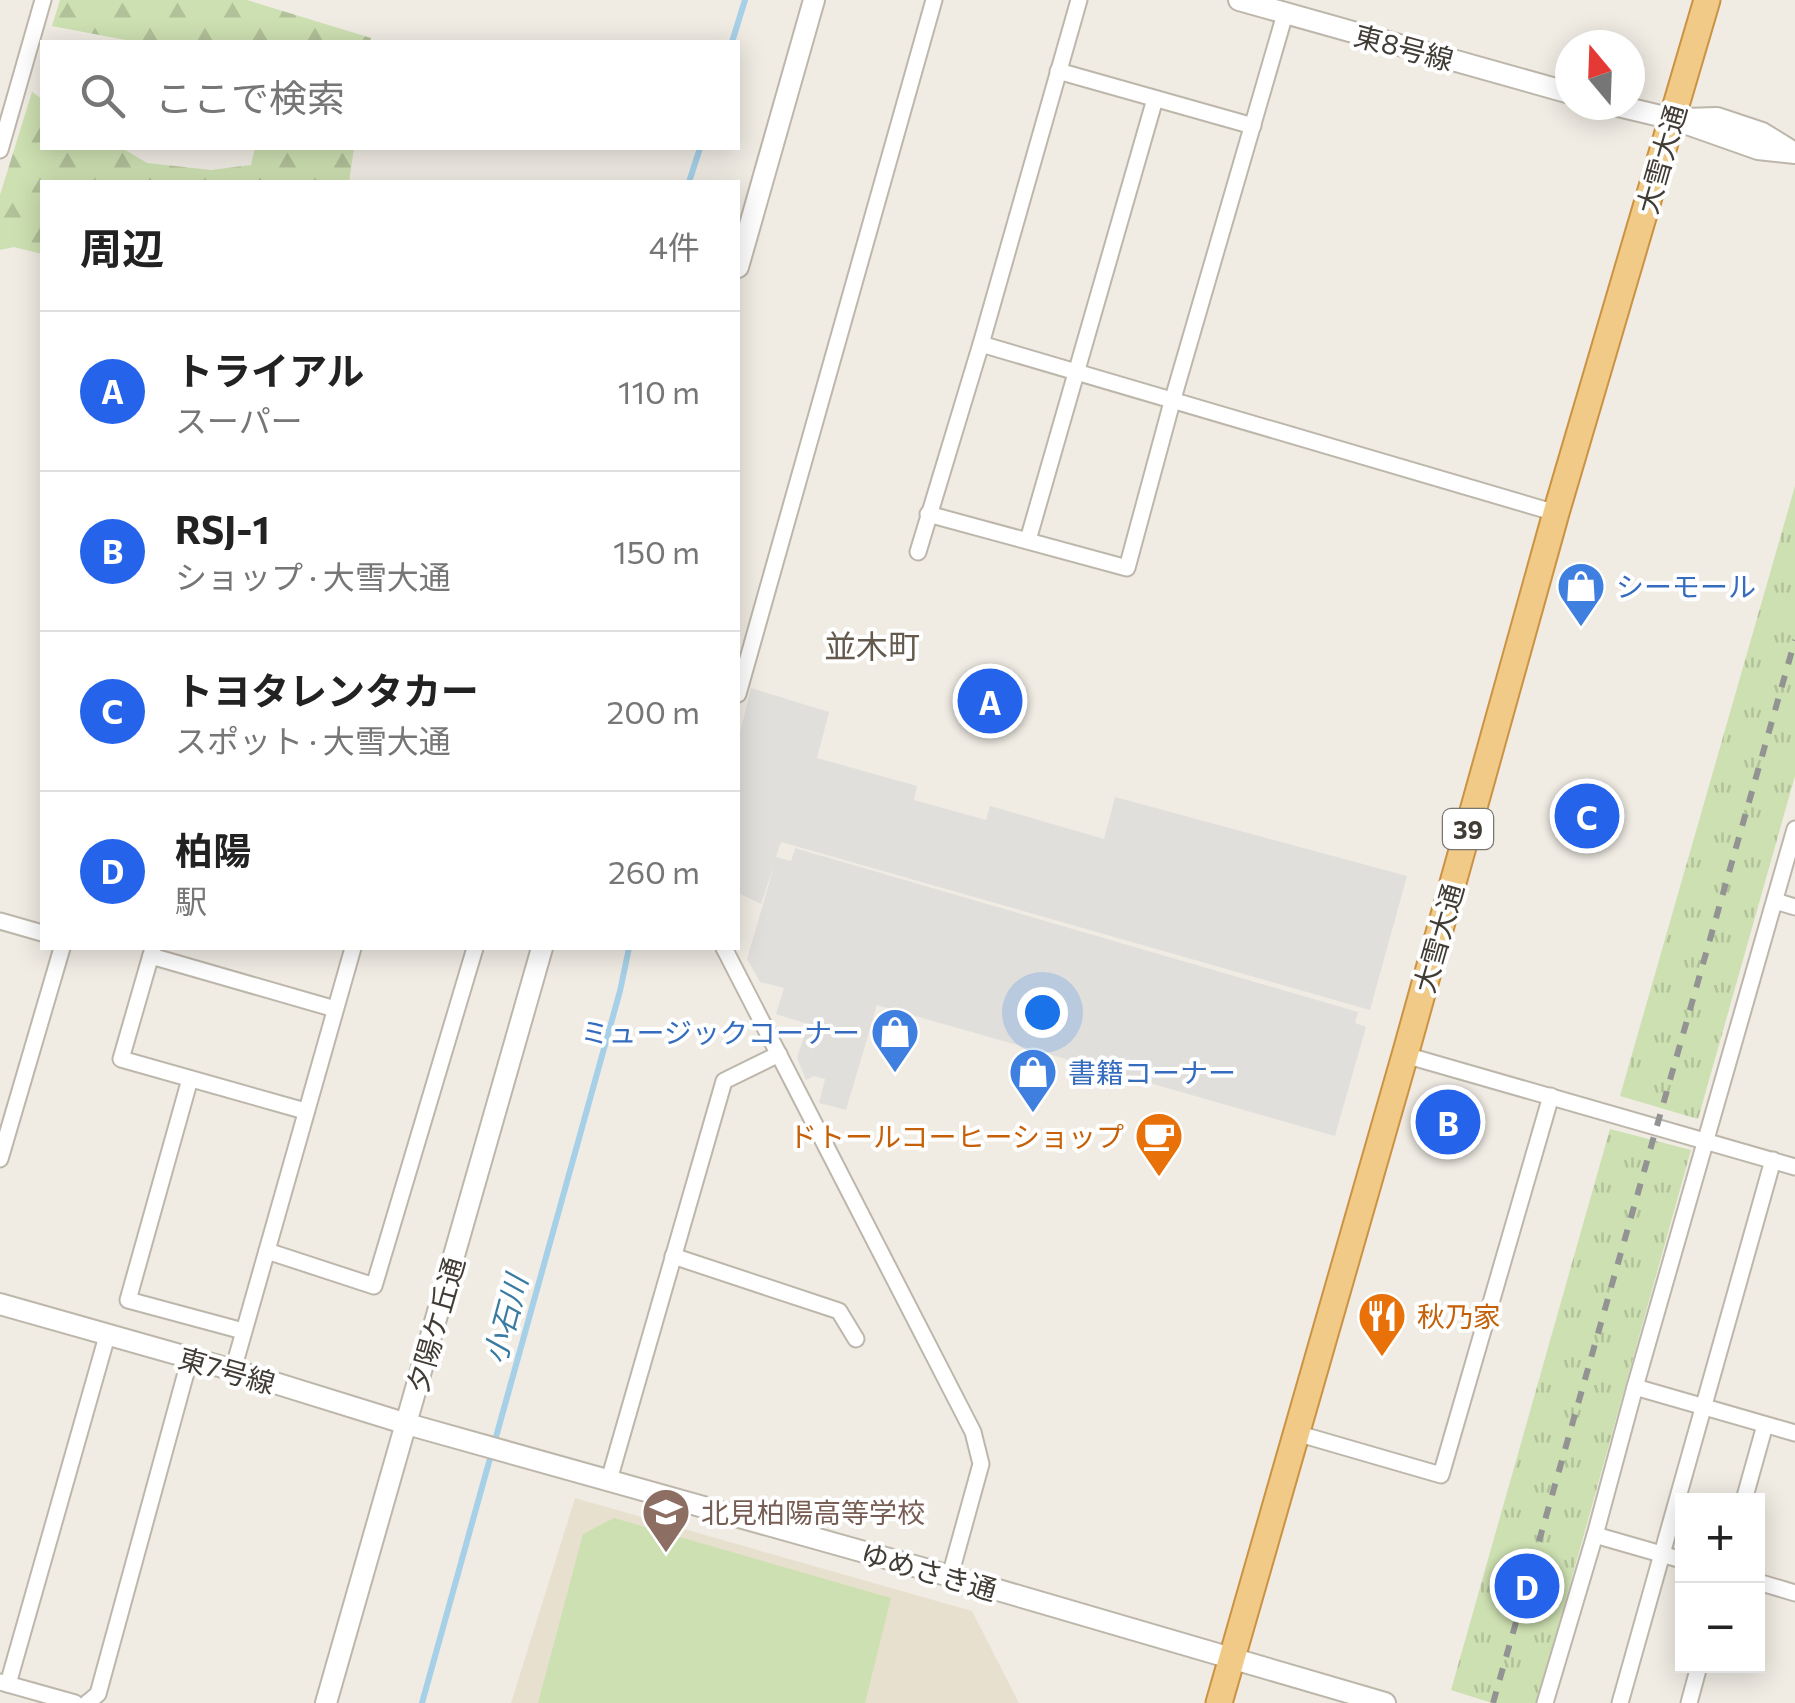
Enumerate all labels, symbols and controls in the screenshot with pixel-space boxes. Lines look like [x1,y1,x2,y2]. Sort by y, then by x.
street label: 東8号線 [1351,18,1457,76]
north arrow [1555,30,1645,120]
search box [40,40,740,150]
icon: search [75,68,130,123]
text: ここで検索 [155,73,345,120]
street label: 大雪大通 [1629,100,1693,218]
text: 周辺 [80,221,164,273]
text: 4件 [649,226,700,266]
text: トライアル [175,346,365,393]
text: A [101,371,124,411]
text: 110 m [618,371,700,411]
text: スーパー [175,400,303,440]
text: RSJ-1 [175,505,270,552]
text: B [102,531,123,571]
text: 150 m [613,531,700,571]
text: ショップ · 大雪大通 [175,556,451,596]
shop icon: シーモール [1555,560,1607,628]
place label: シーモール [1616,569,1756,603]
district label: 並木町 [824,625,920,665]
pin: A [958,664,1022,738]
text: トヨタレンタカー [175,666,479,713]
text: C [102,691,123,731]
text: 200 m [607,691,700,731]
text: スポット · 大雪大通 [175,720,451,760]
pin: C [1554,778,1620,854]
road number: 39 [1443,809,1493,849]
text: 柏陽 [175,826,251,873]
text: D [101,851,124,891]
text: 260 m [608,851,700,891]
street label: 大雪大通 [1406,879,1470,997]
text: 駅 [175,880,207,920]
your location [1017,987,1068,1038]
shop icon: ミュージックコーナー [869,1006,921,1074]
place label: ミュージックコーナー [581,1015,860,1049]
shop icon: 書籍コーナー [1007,1046,1059,1114]
place label: 書籍コーナー [1068,1055,1236,1089]
pin: B [1416,1084,1480,1160]
cafe icon: ドトールコーヒーショップ [1133,1110,1185,1178]
place label: ドトールコーヒーショップ [789,1119,1124,1153]
street label: 夕陽ケ丘通 [399,1253,471,1397]
water label: 小石川 [474,1268,534,1367]
restaurant icon: 秋乃家 [1356,1290,1408,1358]
place label: 秋乃家 [1417,1299,1501,1333]
street label: 東7号線 [175,1340,279,1400]
school or university icon: 北見柏陽高等学校 [640,1486,692,1554]
map controls [1675,1493,1765,1673]
button: + [1675,1493,1765,1583]
place label: 北見柏陽高等学校 [701,1495,925,1529]
street label: ゆめさき通 [857,1535,1001,1607]
pin: D [1494,1548,1560,1624]
button: − [1675,1583,1765,1673]

